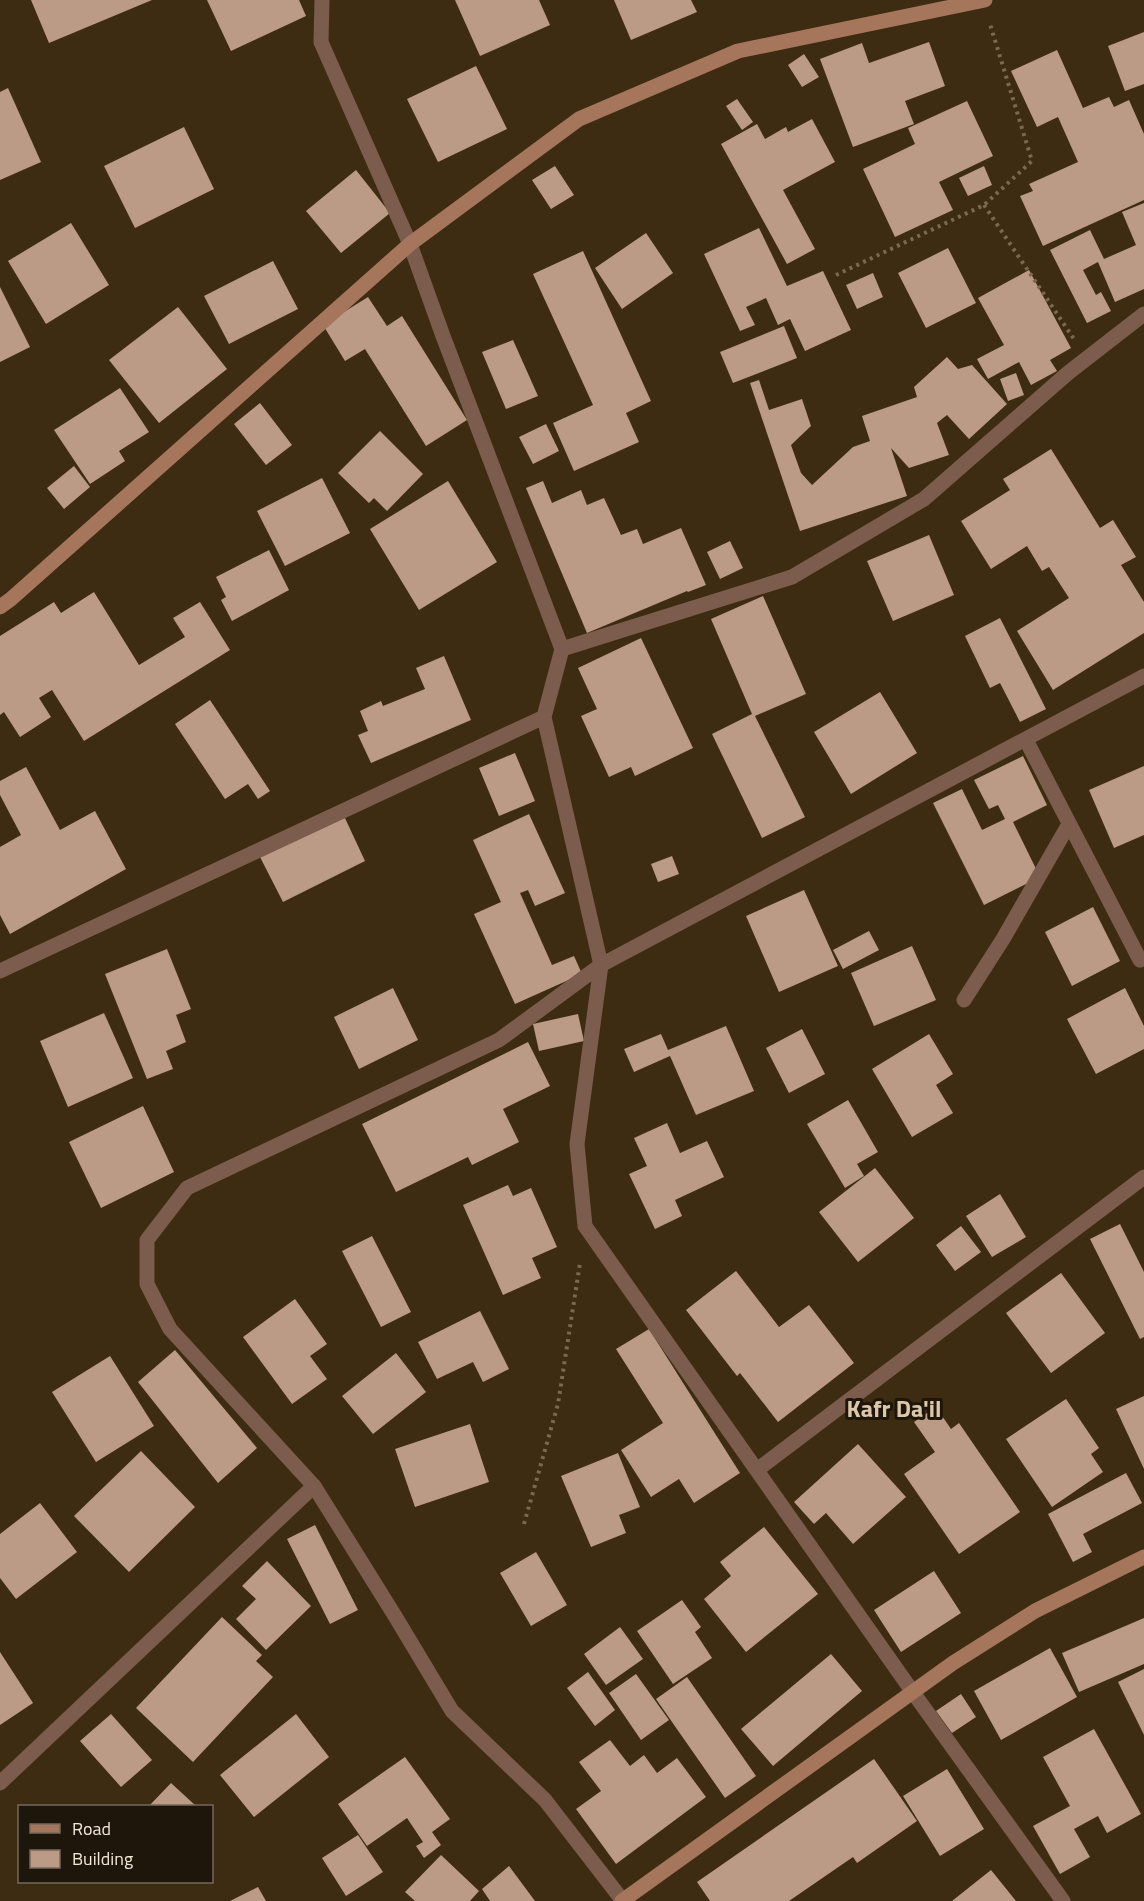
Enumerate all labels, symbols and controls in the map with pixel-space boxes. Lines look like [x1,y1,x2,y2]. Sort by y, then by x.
district label: Kafr Da'il [847,1390,941,1426]
legend [18,1805,213,1883]
text: Road [72,1815,111,1842]
text: Building [72,1845,133,1872]

